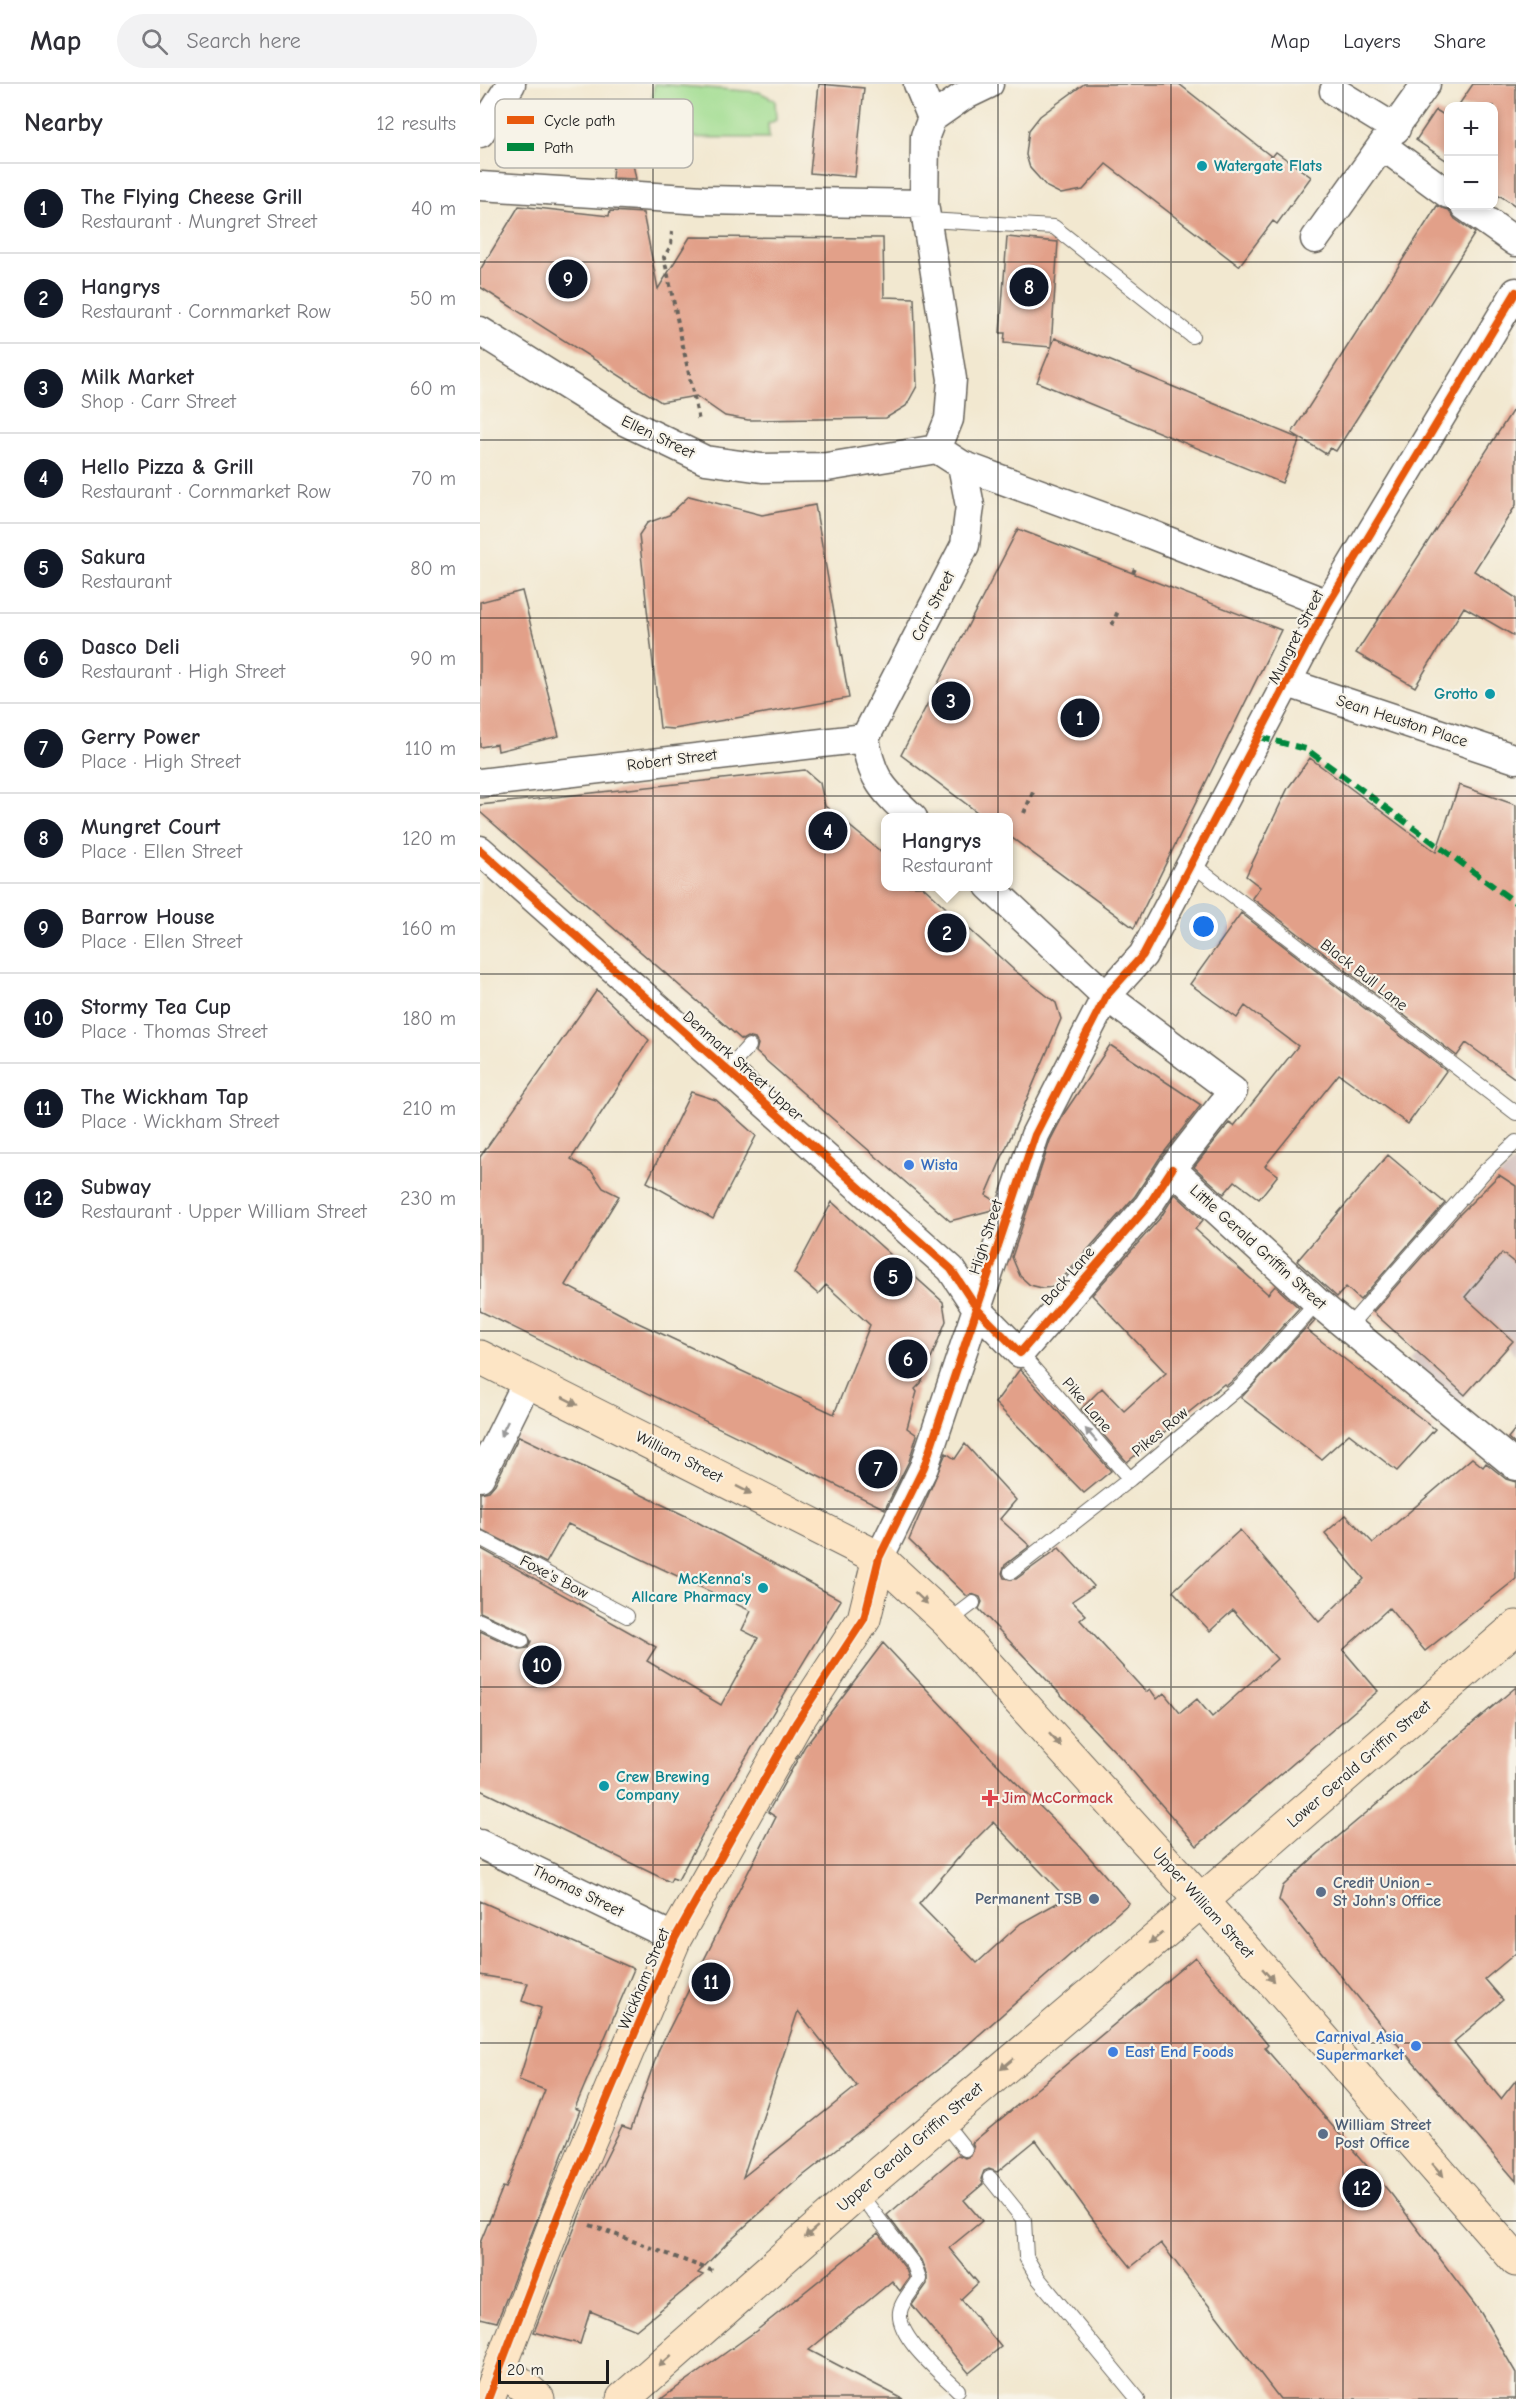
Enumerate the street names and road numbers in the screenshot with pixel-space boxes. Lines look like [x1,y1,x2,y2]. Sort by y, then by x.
street label: Ellen Street [619,412,698,463]
street label: Carr Street [908,568,959,644]
street label: Mungret Street [1265,587,1328,687]
street label: Sean Heuston Place [1334,691,1470,751]
street label: Robert Street [626,745,719,774]
street label: Black Bull Lane [1317,935,1411,1015]
street label: Denmark Street Upper [679,1007,807,1125]
street label: Little Gerald Griffin Street [1186,1181,1330,1313]
street label: High Street [965,1197,1007,1277]
street label: Back Lane [1038,1243,1098,1309]
street label: Pike Lane [1058,1374,1116,1436]
street label: Pikes Row [1128,1403,1192,1461]
street label: William Street [633,1427,726,1487]
street label: Foxe's Bow [517,1552,592,1603]
street label: Lower Gerald Griffin Street [1284,1696,1435,1831]
street label: Upper William Street [1149,1844,1258,1962]
street label: Thomas Street [530,1861,627,1921]
street label: Wickham Street [615,1925,674,2032]
street label: Upper Gerald Griffin Street [833,2079,987,2215]

